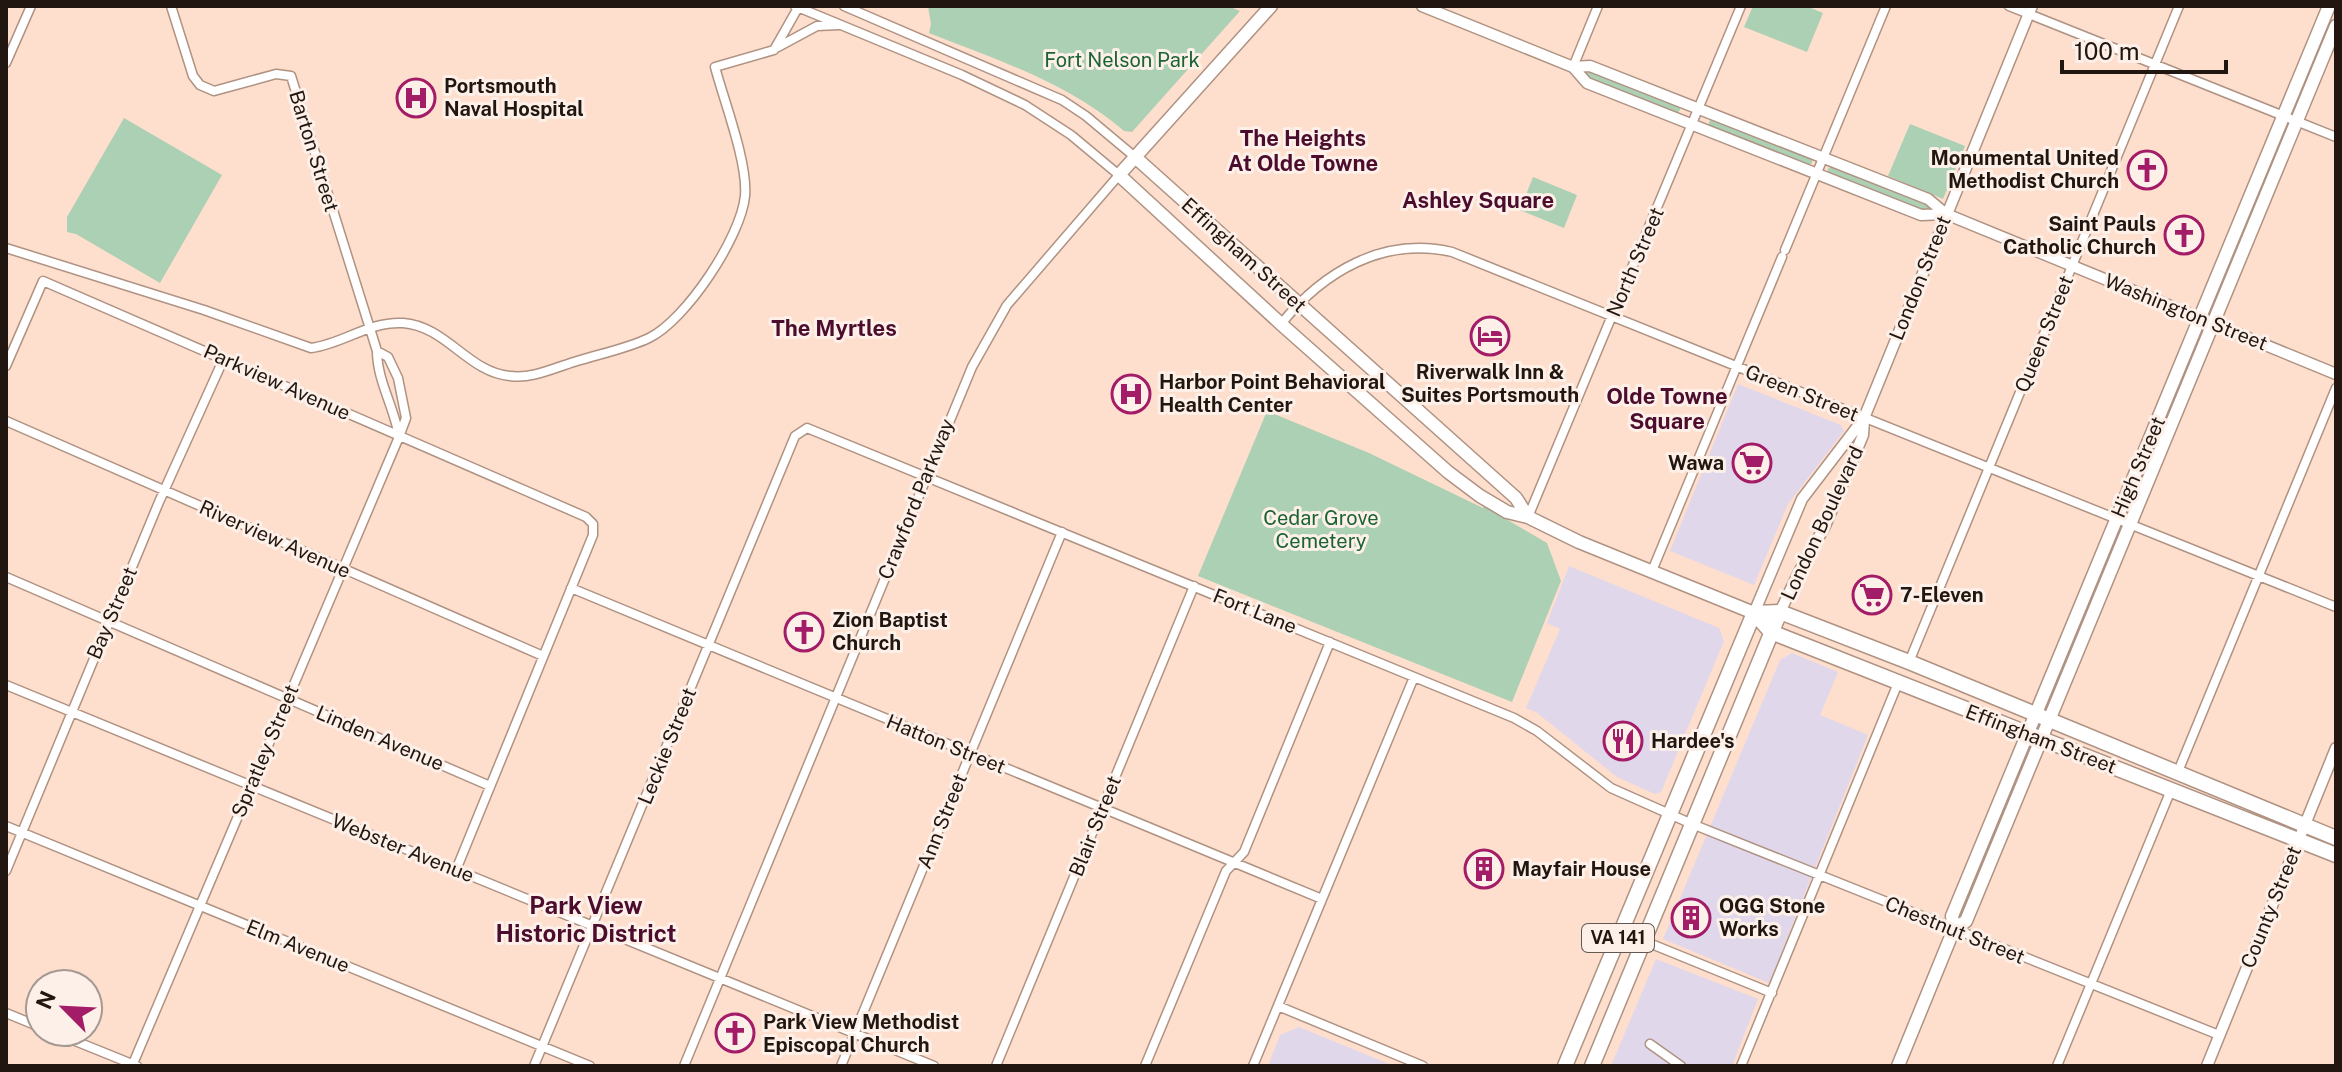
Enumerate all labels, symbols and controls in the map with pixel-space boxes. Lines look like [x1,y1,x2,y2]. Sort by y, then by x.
scale bar [2062,24,2226,74]
text: 100 m [2074,37,2140,65]
park label: Fort Nelson Park [1044,48,1200,72]
place label: Portsmouth Naval Hospital [444,74,584,121]
hospital icon: Portsmouth Naval Hospital [395,77,437,119]
street label: Barton Street [284,87,344,215]
district label: The Heights At Olde Towne [1228,125,1378,176]
place label: Monumental United Methodist Church [1931,146,2119,193]
church icon: Monumental United Methodist Church [2126,149,2168,191]
district label: Ashley Square [1402,187,1554,213]
street label: Effingham Street [1177,193,1311,317]
street label: North Street [1601,204,1669,320]
street label: London Street [1884,212,1956,344]
place label: Saint Pauls Catholic Church [2003,212,2156,259]
church icon: Saint Pauls Catholic Church [2163,214,2205,256]
street label: Washington Street [2101,268,2271,356]
street label: Queen Street [2010,272,2078,396]
district label: The Myrtles [771,315,897,341]
hotel icon: Riverwalk Inn & Suites Portsmouth [1469,315,1511,357]
street label: Parkview Avenue [200,339,354,425]
street label: Green Street [1742,359,1862,427]
place label: Riverwalk Inn & Suites Portsmouth [1401,360,1579,407]
place label: Harbor Point Behavioral Health Center [1159,370,1386,417]
hospital icon: Harbor Point Behavioral Health Center [1110,373,1152,415]
district label: Olde Towne Square [1606,383,1728,434]
street label: High Street [2106,413,2170,521]
street label: Crawford Parkway [873,415,959,583]
supermarket icon: Wawa [1731,442,1773,484]
street label: London Boulevard [1776,442,1868,604]
place label: Wawa [1668,451,1724,475]
street label: Riverview Avenue [196,495,354,583]
park label: Cedar Grove Cemetery [1263,506,1379,553]
street label: Bay Street [82,563,142,663]
supermarket icon: 7-Eleven [1851,574,1893,616]
street label: Fort Lane [1210,583,1300,639]
place label: 7-Eleven [1900,583,1984,607]
place label: Zion Baptist Church [832,608,948,655]
church icon: Zion Baptist Church [783,611,825,653]
street label: Spratley Street [226,681,304,821]
street label: Leckie Street [633,684,701,808]
street label: Effingham Street [1962,699,2120,779]
street label: Linden Avenue [312,700,448,776]
street label: Hatton Street [883,709,1009,779]
restaurant icon: Hardee's [1602,720,1644,762]
place label: Hardee's [1651,729,1734,753]
street label: Ann Street [912,770,972,872]
street label: Blair Street [1064,772,1126,880]
street label: Webster Avenue [328,809,478,887]
street label: County Street [2236,842,2306,972]
building icon: Mayfair House [1463,848,1505,890]
place label: Mayfair House [1512,857,1651,881]
district label: Park View Historic District [496,891,676,947]
street label: Chestnut Street [1882,891,2028,969]
place label: OGG Stone Works [1719,894,1825,941]
building icon: OGG Stone Works [1670,897,1712,939]
street label: Elm Avenue [243,914,353,978]
road number: VA 141 [1582,924,1654,952]
north arrow [24,968,104,1048]
text: N [30,987,61,1013]
place label: Park View Methodist Episcopal Church [763,1010,959,1057]
church icon: Park View Methodist Episcopal Church [714,1012,756,1054]

